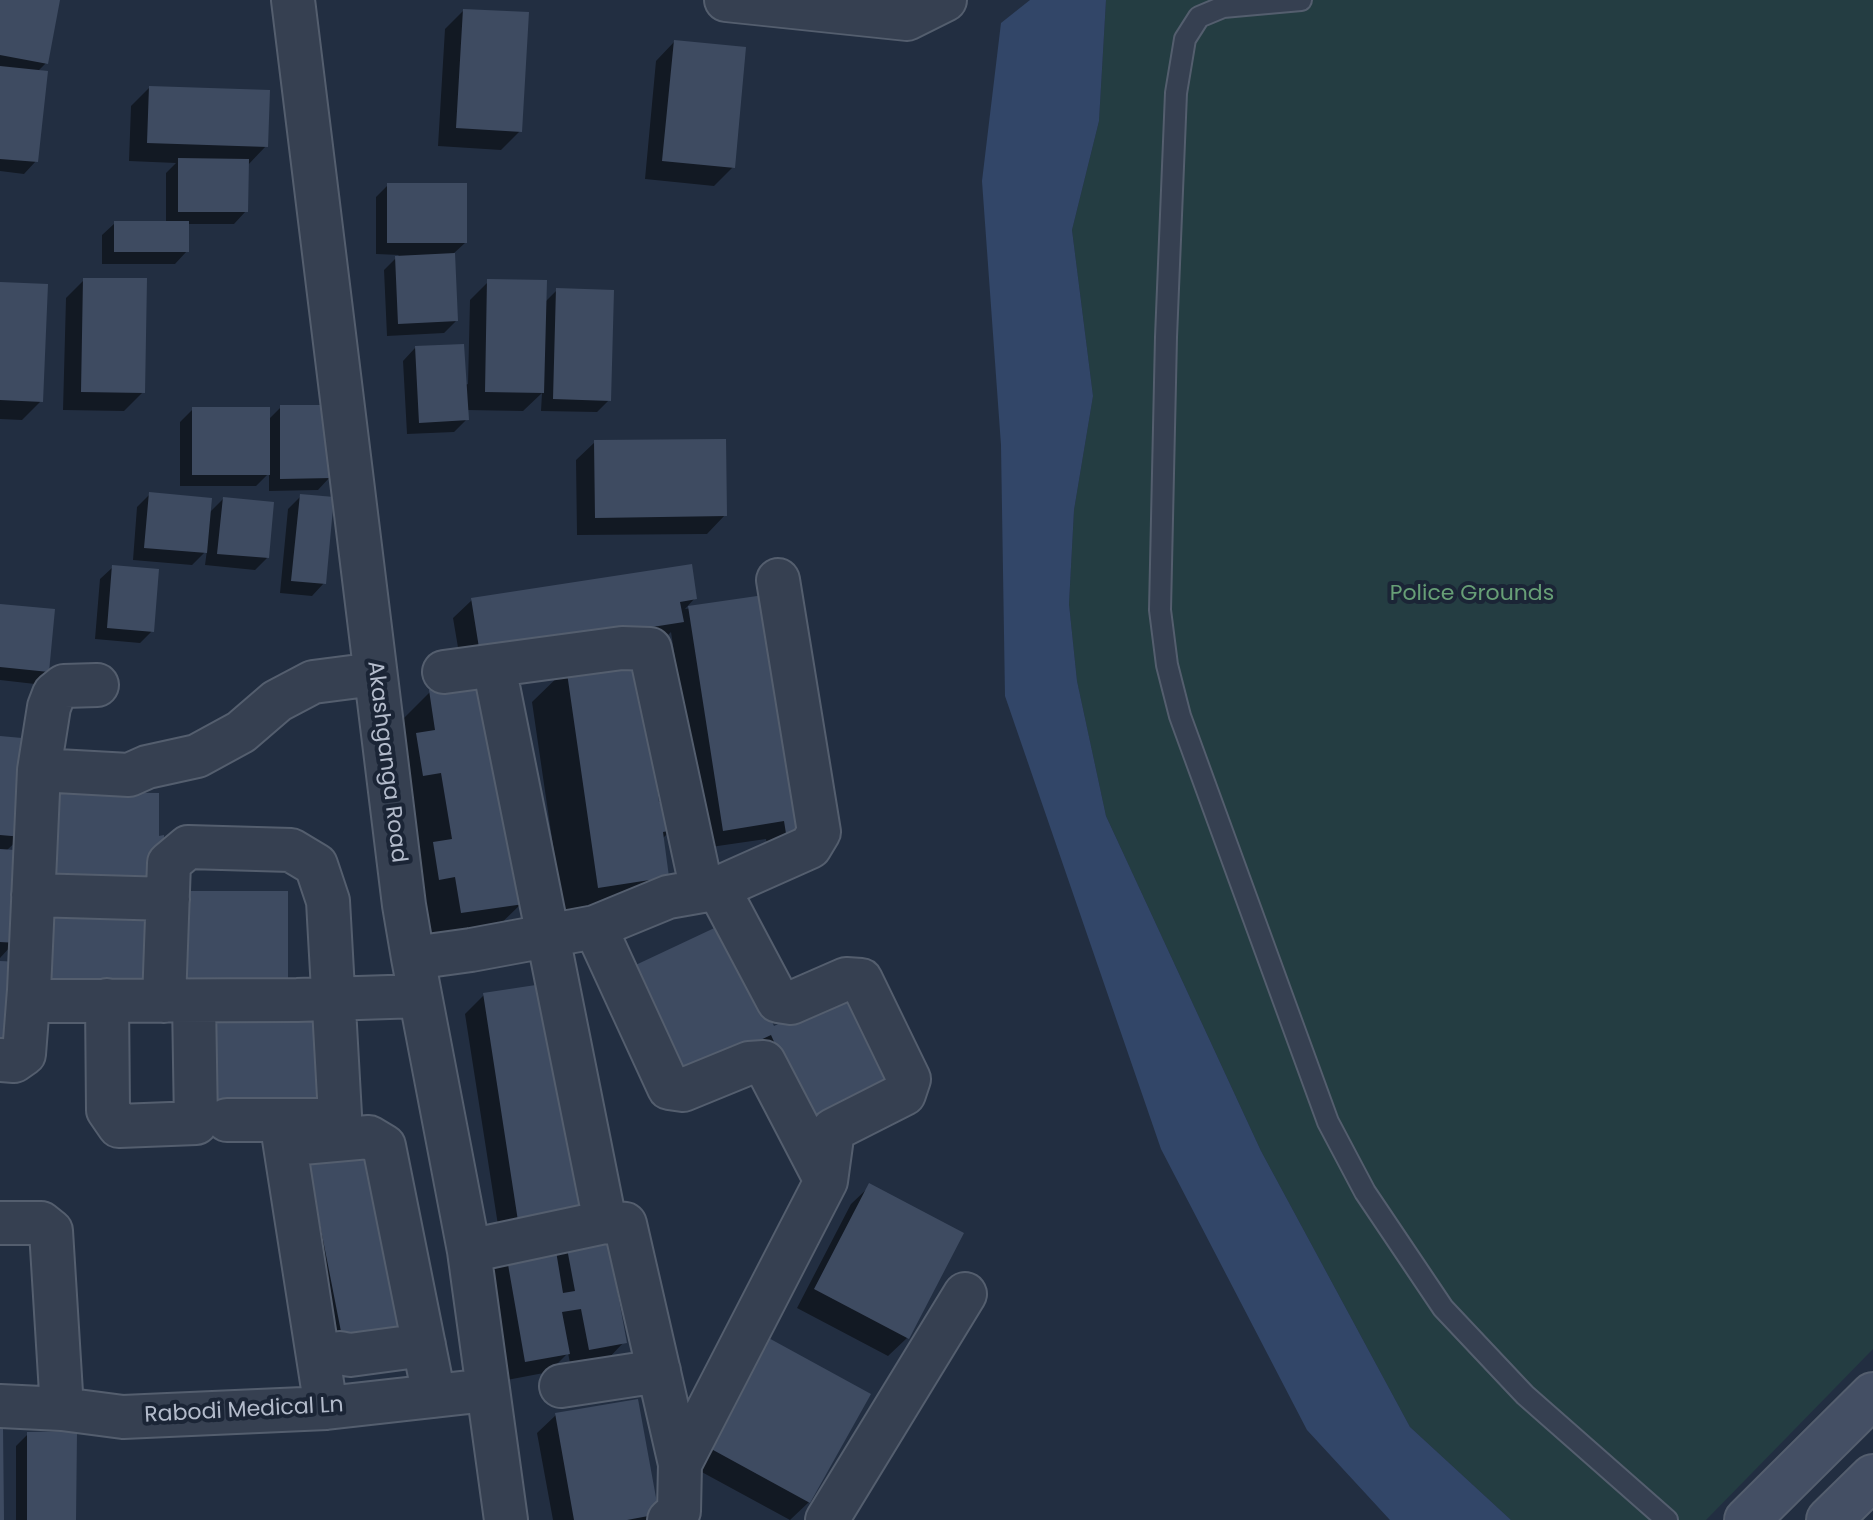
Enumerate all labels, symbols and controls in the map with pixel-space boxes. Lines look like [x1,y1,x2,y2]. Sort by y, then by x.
park label: Police Grounds [1390,581,1554,607]
street label: Akashganga Road [361,660,411,864]
street label: Rabodi Medical Ln [144,1393,344,1429]

